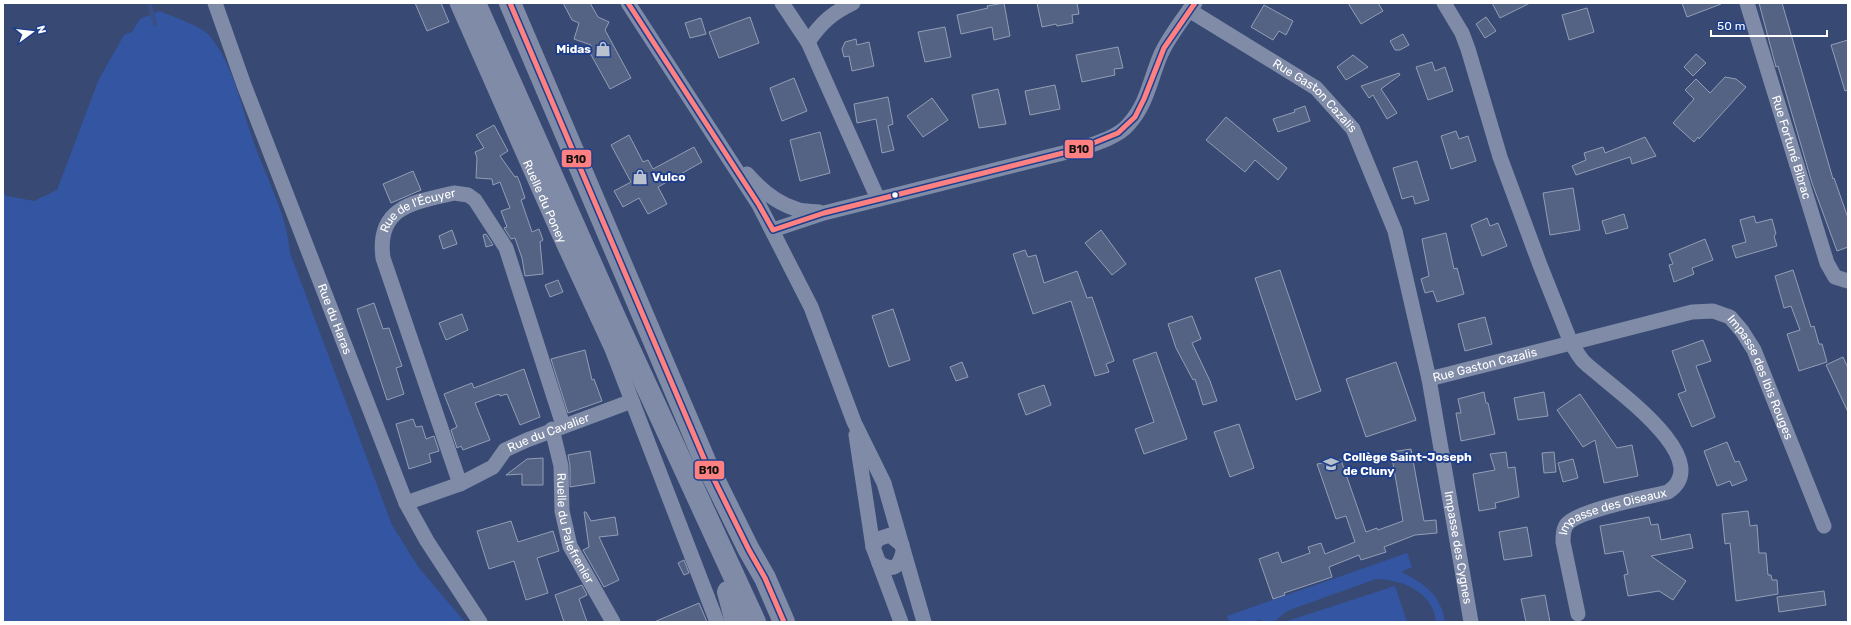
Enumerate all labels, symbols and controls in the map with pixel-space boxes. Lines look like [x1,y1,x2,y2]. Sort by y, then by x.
north arrow [12,12,52,52]
scale bar [1711,12,1827,38]
text: 50 m [1717,19,1745,33]
text: N [34,24,49,35]
shop icon: Midas [594,40,612,58]
place label: Midas [556,42,591,56]
street label: Rue Gaston Cazalis [1270,56,1360,135]
street label: Rue Fortuné Bibrac [1769,94,1814,201]
line badge: B10 [1064,139,1094,159]
text: B10 [1069,143,1089,156]
line badge: B10 [561,149,592,168]
text: B10 [566,153,586,166]
street label: Ruelle du Poney [520,158,569,246]
shop icon: Vulco [631,168,649,186]
place label: Vulco [652,170,685,184]
street label: Rue de l'Écuyer [377,186,457,234]
unlabelled marker [890,190,900,200]
street label: Rue du Haras [315,282,355,356]
street label: Impasse des Ibis Rouges [1724,312,1796,442]
street label: Rue Gaston Cazalis [1431,345,1538,385]
street label: Rue du Cavalier [505,410,592,455]
place label: Collège Saint-Joseph de Cluny [1343,450,1472,478]
school or university icon: Collège Saint-Joseph de Cluny [1322,455,1340,473]
line badge: B10 [694,460,725,480]
text: B10 [699,464,719,477]
street label: Ruelle du Palefrenier [554,473,597,586]
street label: Impasse des Oiseaux [1556,485,1669,536]
street label: Impasse des Cygnes [1441,490,1475,605]

